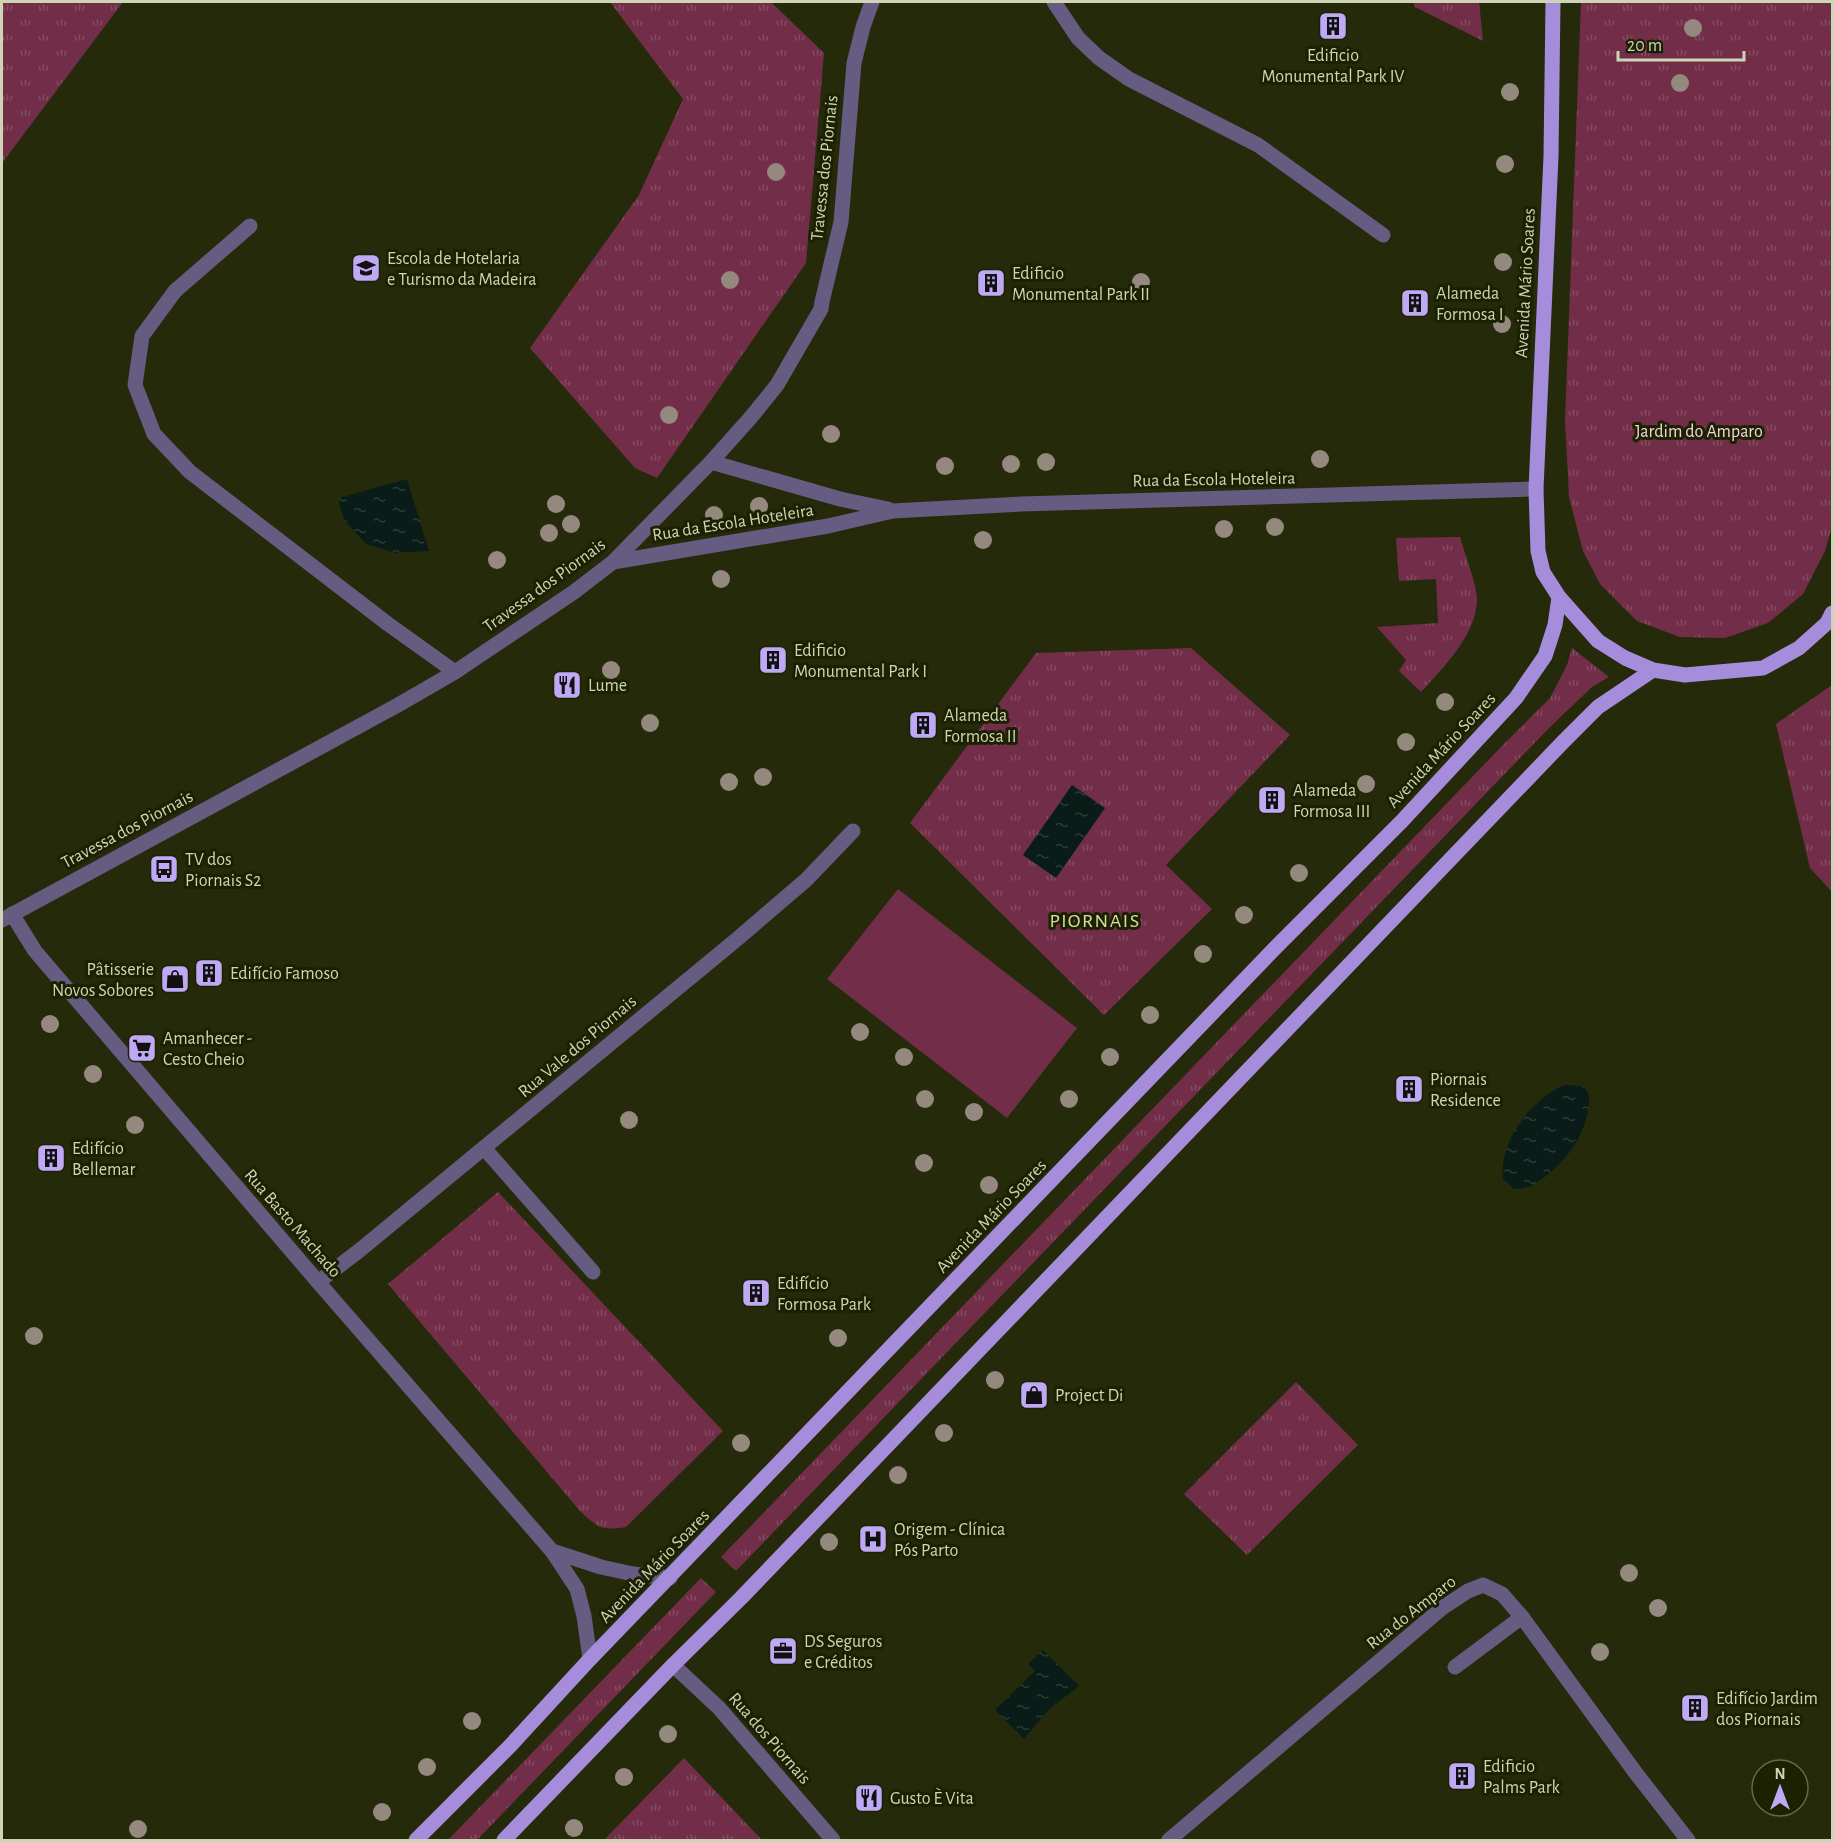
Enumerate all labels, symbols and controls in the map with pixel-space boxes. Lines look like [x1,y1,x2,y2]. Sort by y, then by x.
building icon: Edificio Monumental Park IV [1317,10,1349,42]
scale bar [1618,24,1744,62]
text: 20 m [1627,37,1662,55]
place label: Edificio Monumental Park IV [1262,47,1405,86]
street label: Travessa dos Piornais [808,94,842,242]
street label: Avenida Mário Soares [1513,208,1539,358]
place label: Escola de Hotelaria e Turismo da Madeira [387,250,537,289]
school or university icon: Escola de Hotelaria e Turismo da Madeira [350,252,382,284]
place label: Edificio Monumental Park II [1012,265,1150,304]
building icon: Edificio Monumental Park II [975,267,1007,299]
place label: Alameda Formosa I [1436,285,1504,324]
building icon: Alameda Formosa I [1399,287,1431,319]
park label: Jardim do Amparo [1635,423,1763,441]
street label: Rua da Escola Hoteleira [1132,470,1296,490]
street label: Rua da Escola Hoteleira [651,501,815,545]
street label: Travessa dos Piornais [480,536,609,636]
place label: Edificio Monumental Park I [794,642,927,681]
building icon: Edificio Monumental Park I [757,644,789,676]
restaurant icon: Lume [551,669,583,701]
place label: Lume [588,677,627,695]
street label: Avenida Mário Soares [1384,690,1499,812]
place label: Alameda Formosa II [944,707,1016,746]
building icon: Alameda Formosa II [907,709,939,741]
place label: Alameda Formosa III [1293,782,1370,821]
building icon: Alameda Formosa III [1256,784,1288,816]
street label: Travessa dos Piornais [59,788,196,872]
place label: TV dos Piornais S2 [185,851,261,890]
bus stop icon: TV dos Piornais S2 [148,853,180,885]
district label: PIORNAIS [1049,911,1141,931]
building icon: Edifício Famoso [193,957,225,989]
place label: Pâtisserie Novos Sobores [52,961,154,1000]
shop icon: Pâtisserie Novos Sobores [159,963,191,995]
place label: Edifício Famoso [230,965,339,983]
street label: Rua Vale dos Piornais [515,992,640,1101]
place label: Amanhecer - Cesto Cheio [163,1030,252,1069]
supermarket icon: Amanhecer - Cesto Cheio [126,1032,158,1064]
place label: Piornais Residence [1430,1071,1501,1110]
building icon: Piornais Residence [1393,1073,1425,1105]
place label: Edifício Bellemar [72,1140,136,1179]
building icon: Edifício Bellemar [35,1142,67,1174]
street label: Avenida Mário Soares [933,1156,1050,1277]
street label: Rua Basto Machado [240,1166,344,1281]
place label: Edifício Formosa Park [777,1275,872,1314]
building icon: Edifício Formosa Park [740,1277,772,1309]
shop icon: Project Di [1018,1379,1050,1411]
place label: Project Di [1055,1387,1123,1405]
street label: Avenida Mário Soares [596,1506,713,1627]
place label: Origem - Clínica Pós Parto [894,1521,1005,1560]
hospital icon: Origem - Clínica Pós Parto [857,1523,889,1555]
street label: Rua do Amparo [1364,1572,1460,1653]
place label: DS Seguros e Créditos [804,1633,882,1672]
office icon: DS Seguros e Créditos [767,1635,799,1667]
street label: Rua dos Piornais [725,1689,814,1788]
place label: Edifício Jardim dos Piornais [1716,1690,1818,1729]
building icon: Edifício Jardim dos Piornais [1679,1692,1711,1724]
place label: Edificio Palms Park [1483,1758,1561,1797]
north arrow [1750,1758,1810,1818]
building icon: Edificio Palms Park [1446,1760,1478,1792]
text: N [1774,1766,1786,1782]
restaurant icon: Gusto È Vita [853,1782,885,1814]
place label: Gusto È Vita [890,1787,974,1808]

